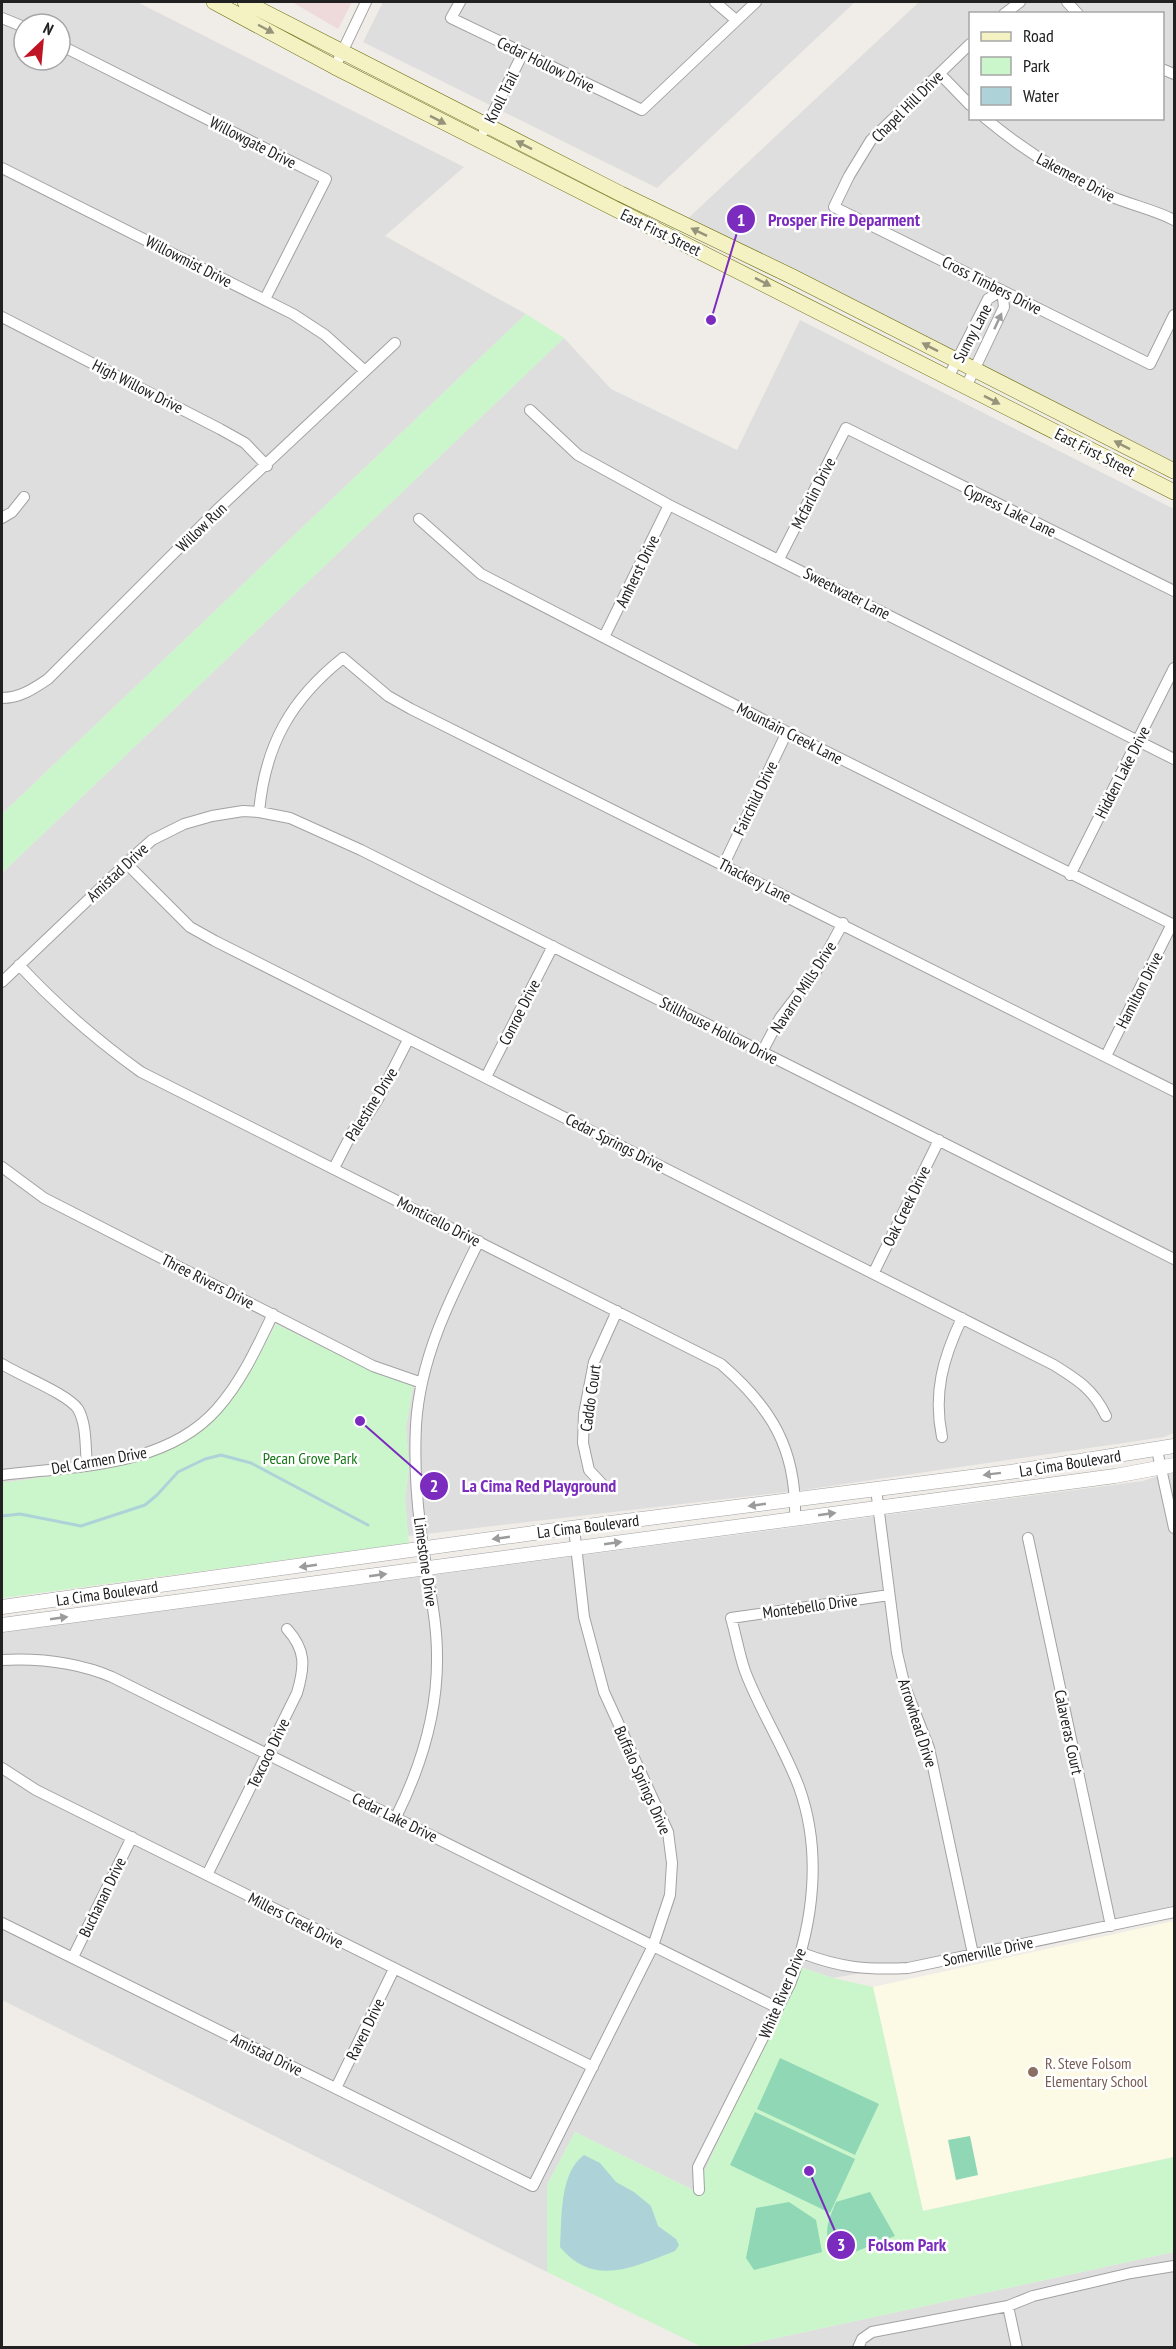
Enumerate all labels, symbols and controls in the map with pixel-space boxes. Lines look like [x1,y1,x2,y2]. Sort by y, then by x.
north arrow [12,12,72,72]
legend [969,12,1164,120]
text: N [40,18,57,39]
one-way arrow [257,24,274,34]
text: Road [1023,24,1054,47]
street label: Cedar Hollow Drive [494,32,598,96]
text: Park [1023,54,1050,77]
street label: Chapel Hill Drive [867,66,947,146]
street label: Knoll Trail [479,67,523,126]
text: Water [1023,84,1059,107]
street label: Willowgate Drive [206,112,300,172]
one-way arrow [430,115,447,124]
one-way arrow [516,140,533,149]
street label: Lakemere Drive [1033,148,1119,206]
callout: Prosper Fire Deparment [726,201,932,237]
street label: East First Street [617,204,705,260]
text: 1 [737,208,745,231]
text: Prosper Fire Deparment [768,208,921,231]
one-way arrow [690,227,708,237]
street label: Willowmist Drive [143,231,235,291]
street label: Cross Timbers Drive [939,251,1045,319]
one-way arrow [755,277,772,287]
street label: Sunny Lane [948,300,996,366]
one-way arrow [993,312,1002,329]
one-way arrow [921,342,939,352]
street label: High Willow Drive [89,355,187,417]
one-way arrow [984,396,1001,405]
street label: East First Street [1052,423,1139,481]
one-way arrow [1114,440,1131,449]
street label: Mcfarlin Drive [787,454,839,532]
street label: Cypress Lake Lane [961,479,1059,541]
street label: Willow Run [172,498,230,556]
street label: Amherst Drive [611,531,663,611]
street label: Sweetwater Lane [800,563,894,623]
street label: Mountain Creek Lane [734,698,846,768]
street label: Hidden Lake Drive [1090,723,1154,821]
street label: Fairchild Drive [728,758,782,838]
street label: Amistad Drive [82,838,152,906]
street label: Thackery Lane [715,853,795,907]
street label: Navarro Mills Drive [766,937,840,1037]
street label: Hamilton Drive [1111,948,1167,1032]
street label: Conroe Drive [494,976,544,1048]
street label: Stillhouse Hollow Drive [657,992,781,1068]
street label: Palestine Drive [341,1064,401,1144]
street label: Cedar Springs Drive [562,1109,668,1175]
street label: Oak Creek Drive [878,1162,934,1250]
street label: Monticello Drive [394,1191,484,1251]
street label: Three Rivers Drive [158,1249,258,1313]
street label: Caddo Court [575,1363,605,1433]
street label: Del Carmen Drive [50,1442,148,1478]
street label: La Cima Boulevard [1018,1445,1122,1481]
park label: Pecan Grove Park [263,1448,358,1468]
callout: La Cima Red Playground [419,1468,628,1504]
one-way arrow [983,1470,1002,1479]
text: 2 [430,1474,438,1497]
text: La Cima Red Playground [462,1474,616,1497]
one-way arrow [748,1501,767,1510]
street label: La Cima Boulevard [536,1510,640,1542]
one-way arrow [817,1510,836,1519]
street label: Limestone Drive [410,1516,442,1608]
one-way arrow [492,1533,511,1542]
one-way arrow [603,1539,622,1548]
one-way arrow [299,1561,318,1571]
one-way arrow [368,1570,387,1580]
street label: La Cima Boulevard [55,1576,159,1610]
street label: Montebello Drive [761,1589,859,1623]
one-way arrow [50,1613,69,1622]
street label: Arrowhead Drive [894,1676,942,1770]
street label: Calaveras Court [1050,1688,1088,1777]
street label: Texcoco Drive [243,1715,293,1791]
street label: Buffalo Springs Drive [610,1723,676,1837]
street label: Cedar Lake Drive [349,1788,441,1846]
street label: Buchanan Drive [74,1854,130,1940]
street label: Millers Creek Drive [245,1888,347,1952]
street label: Somerville Drive [941,1932,1035,1970]
street label: White River Drive [754,1945,810,2041]
street label: Raven Drive [341,1995,389,2063]
street label: Amistad Drive [228,2028,306,2080]
place label: R. Steve Folsom Elementary School [1045,2053,1148,2091]
marker: R. Steve Folsom Elementary School [1026,2065,1040,2079]
callout: Folsom Park [826,2227,958,2263]
text: 3 [837,2233,845,2256]
text: Folsom Park [868,2233,947,2256]

